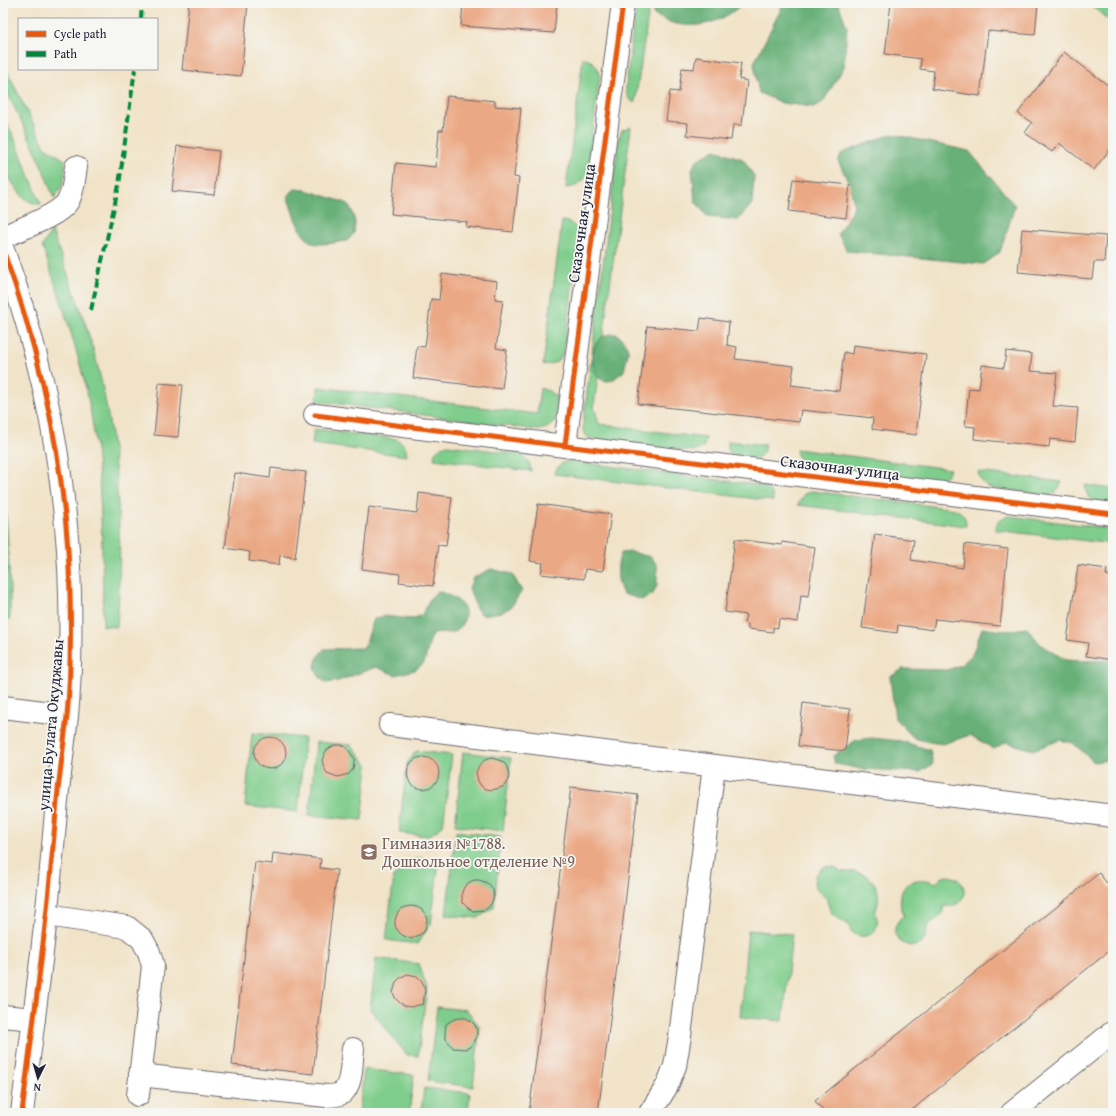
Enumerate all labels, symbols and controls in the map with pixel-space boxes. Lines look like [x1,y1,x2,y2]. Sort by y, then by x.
legend [18,18,158,70]
text: Cycle path [54,25,107,42]
text: Path [54,45,77,62]
street label: Сказочная улица [561,162,601,284]
street label: Сказочная улица [779,448,901,486]
street label: улица Булата Окуджавы [30,638,69,813]
place label: Гимназия №1788. Дошкольное отделение №9 [381,831,575,873]
school or university icon: Гимназия №1788. Дошкольное отделение №9 [359,842,379,862]
north arrow [18,1058,58,1098]
text: N [32,1080,41,1096]

